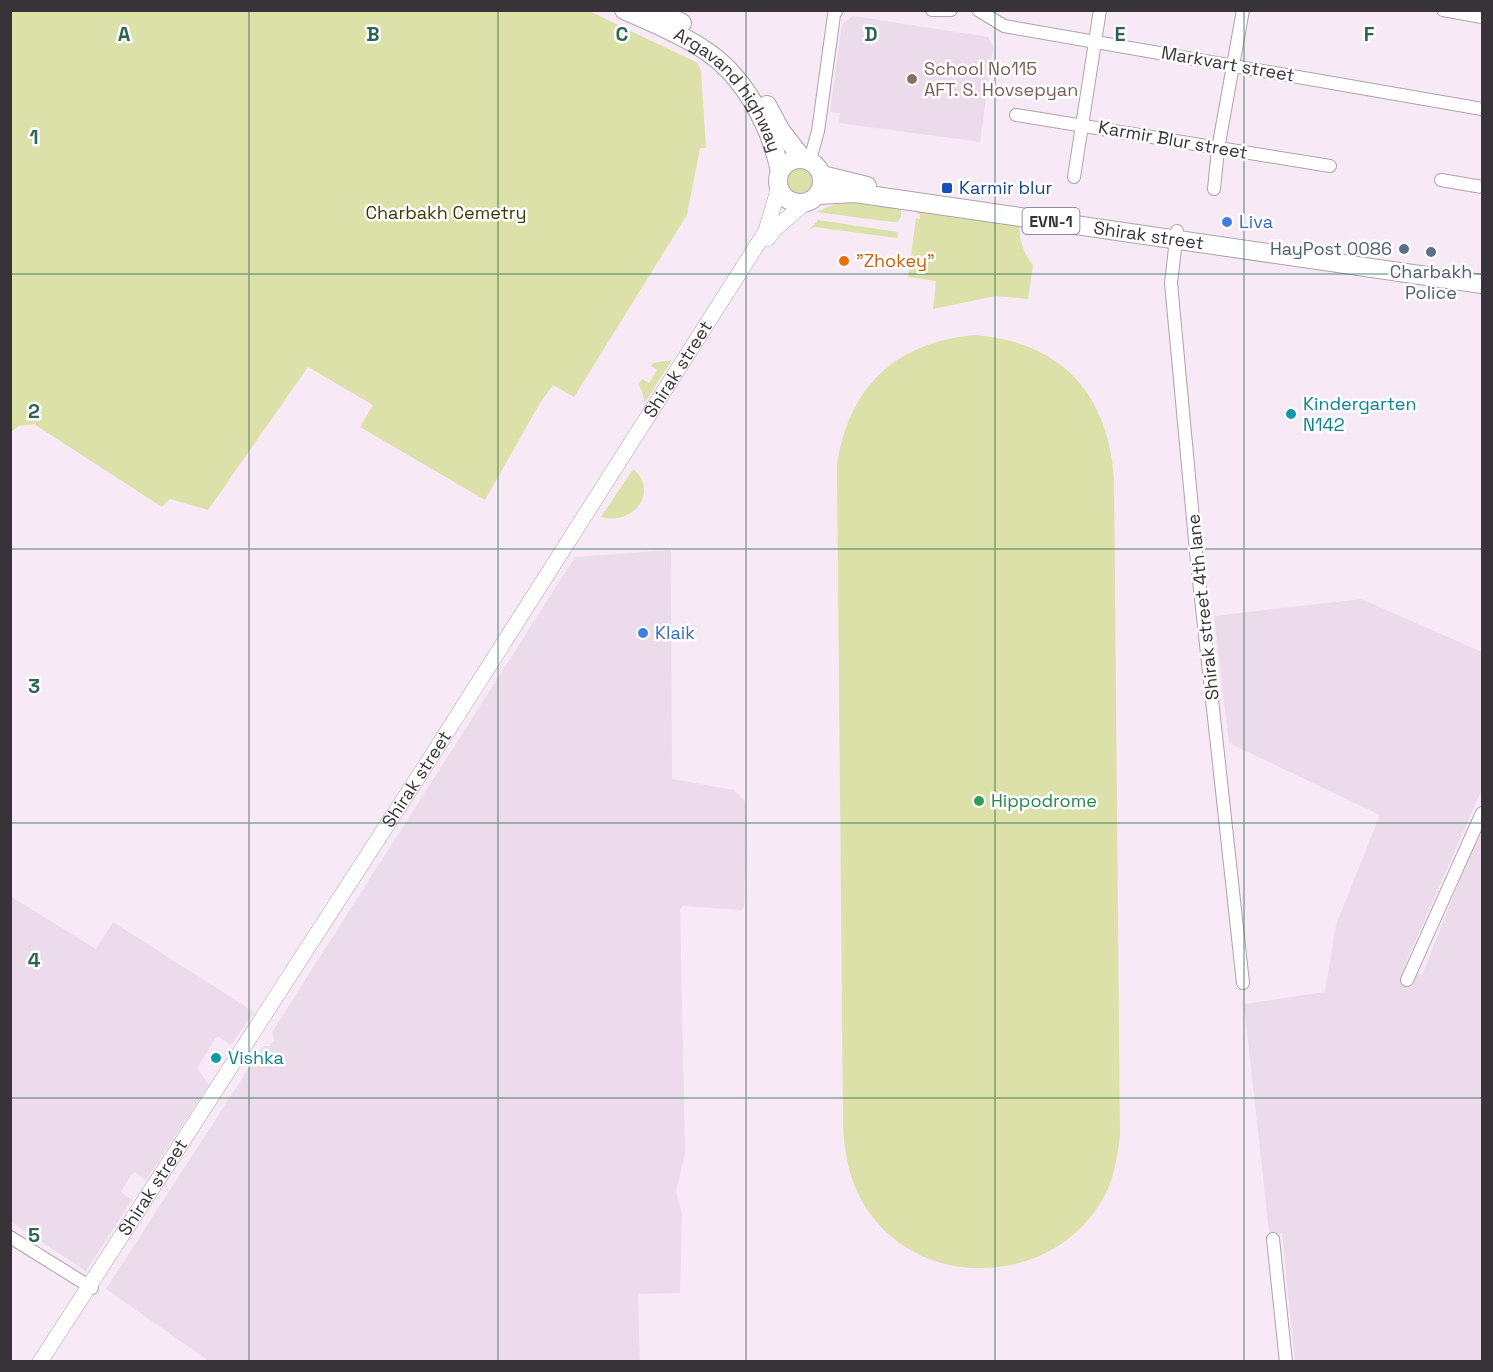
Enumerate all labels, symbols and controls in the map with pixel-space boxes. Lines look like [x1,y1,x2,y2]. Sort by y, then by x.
text: A [118,21,131,47]
text: B [366,21,380,47]
text: C [616,21,629,47]
text: D [864,21,878,47]
text: E [1114,21,1126,47]
text: F [1364,21,1375,47]
street label: Argavand highway [670,22,786,155]
street label: Markvart street [1160,40,1297,87]
place label: School No115 AFT. S. Hovsepyan [924,57,1078,101]
marker: School No115 AFT. S. Hovsepyan [905,72,919,86]
street label: Karmir Blur street [1097,115,1250,164]
text: 1 [29,124,39,150]
place label: Karmir blur [959,176,1052,199]
marker: Karmir blur [940,181,954,195]
park label: Charbakh Cemetry [365,201,527,224]
road number: EVN-1 [1022,208,1080,234]
place label: Liva [1239,210,1273,233]
marker: Liva [1220,215,1234,229]
street label: Shirak street [1092,216,1205,255]
place label: HayPost 0086 [1270,237,1392,260]
marker: HayPost 0086 [1397,242,1411,256]
marker: Charbakh Police [1424,245,1438,259]
place label: "Zhokey" [856,249,935,272]
marker: "Zhokey" [837,254,851,268]
place label: Charbakh Police [1390,260,1472,304]
street label: Shirak street [638,316,717,422]
place label: Kindergarten N142 [1303,392,1416,436]
text: 2 [28,398,40,424]
marker: Kindergarten N142 [1284,407,1298,421]
street label: Shirak street 4th lane [1181,513,1224,701]
place label: Klaik [655,621,695,644]
marker: Klaik [636,626,650,640]
text: 3 [28,673,40,699]
street label: Shirak street [377,726,456,832]
place label: Hippodrome [991,789,1097,812]
marker: Hippodrome [972,794,986,808]
text: 4 [28,947,41,973]
place label: Vishka [228,1046,284,1069]
marker: Vishka [209,1051,223,1065]
street label: Shirak street [113,1134,192,1240]
text: 5 [28,1222,40,1248]

